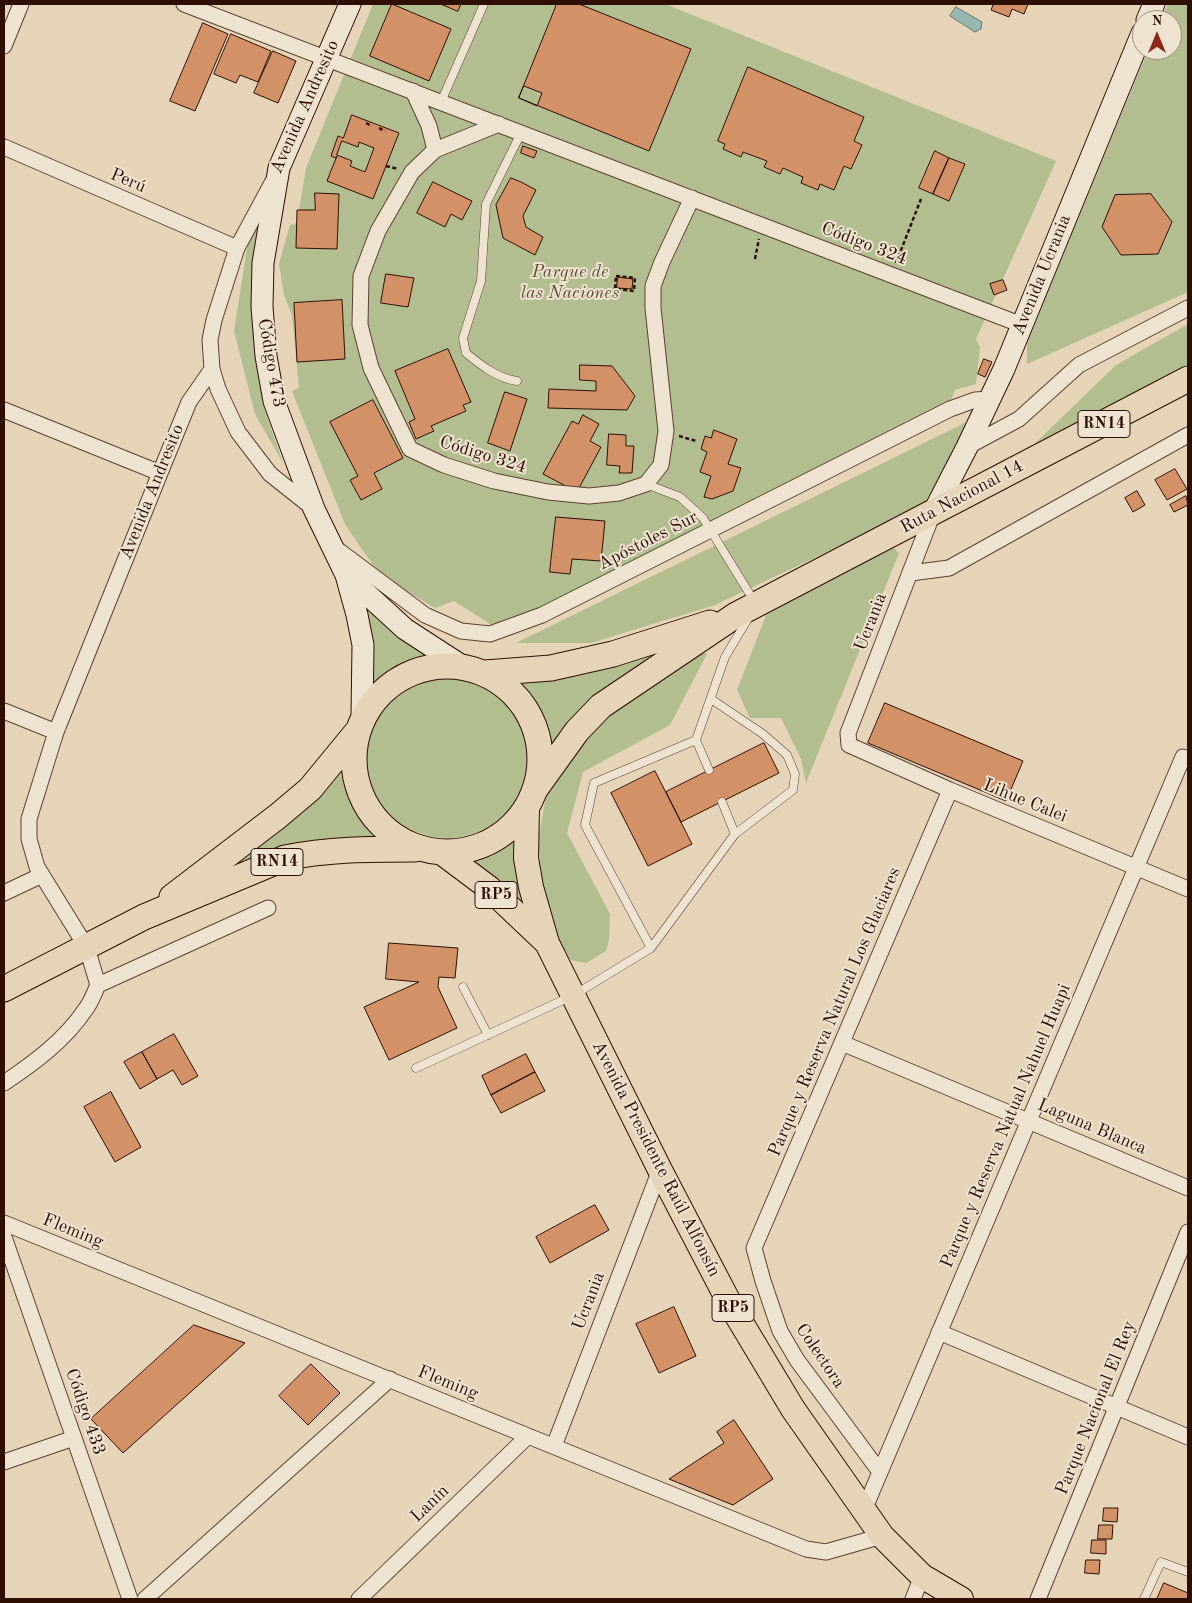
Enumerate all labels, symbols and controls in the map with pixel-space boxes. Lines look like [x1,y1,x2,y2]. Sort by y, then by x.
north arrow [1132,10,1182,60]
text: N [1152,14,1162,28]
street label: Avenida Andresito [266,37,344,177]
street label: Perú [107,164,149,198]
street label: Avenida Ucrania [1008,212,1076,338]
street label: Código 324 [818,218,910,270]
park label: Parque de las Naciones [521,261,619,304]
street label: Código 473 [253,317,289,409]
road number: RN14 [1078,410,1130,438]
street label: Avenida Andresito [115,421,189,563]
street label: Código 324 [437,431,529,479]
street label: Ruta Nacional 14 [897,455,1027,539]
street label: Apóstoles Sur [594,507,702,575]
street label: Ucrania [850,590,892,654]
street label: Lihue Calei [980,774,1070,828]
road number: RN14 [251,849,303,876]
street label: Parque y Reserva Natural Los Glaciares [764,864,906,1160]
road number: RP5 [475,882,517,908]
street label: Parque y Reserva Natual Nahuel Huapi [936,981,1076,1271]
street label: Avenida Presidente Raúl Alfonsín [587,1037,725,1281]
street label: Laguna Blanca [1034,1094,1150,1160]
street label: Fleming [39,1209,107,1253]
street label: Ucrania [568,1269,610,1333]
road number: RP5 [712,1295,754,1322]
street label: Parque Nacional El Rey [1051,1318,1141,1498]
street label: Colectora [791,1320,849,1392]
street label: Fleming [414,1361,482,1405]
street label: Código 433 [60,1366,110,1458]
street label: Lanín [406,1481,454,1527]

